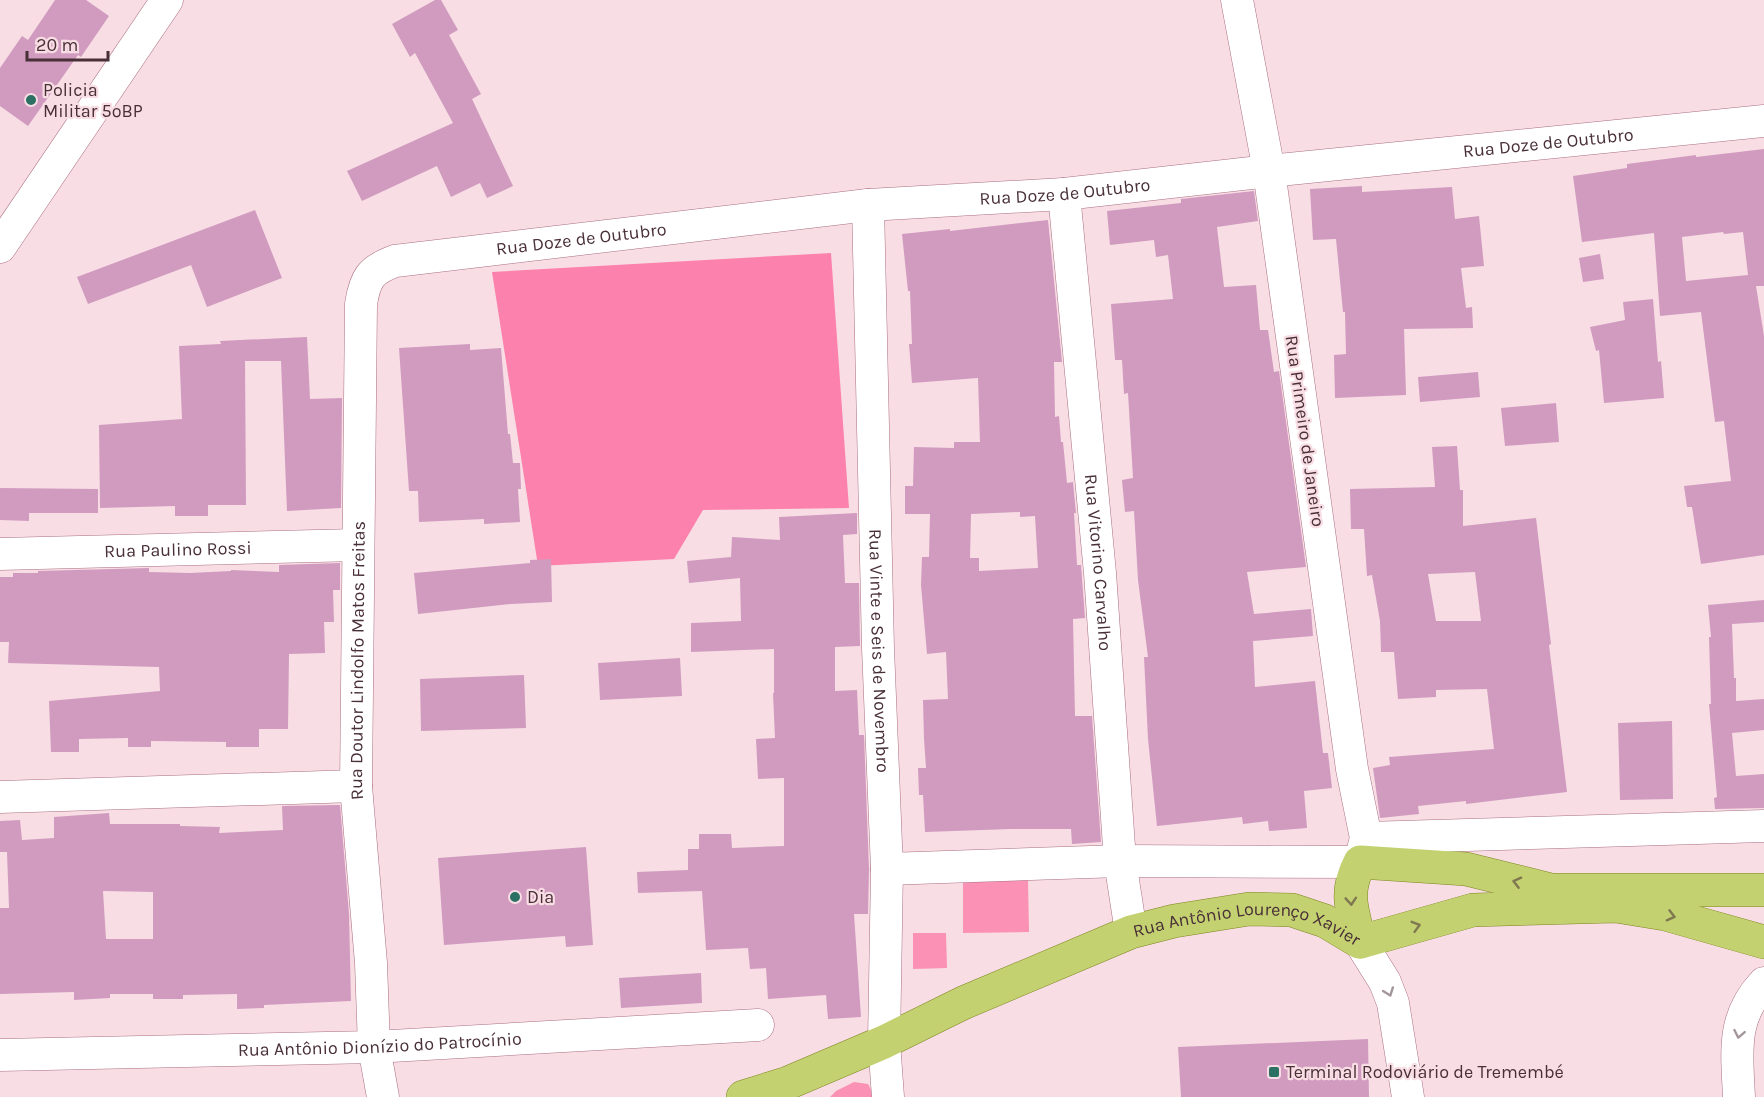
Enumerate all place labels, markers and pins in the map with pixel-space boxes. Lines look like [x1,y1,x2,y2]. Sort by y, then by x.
place label: Policia Militar 5ºBP [43,79,143,122]
marker: Policia Militar 5ºBP [24,93,38,107]
place label: Dia [527,886,554,908]
marker: Dia [508,890,522,904]
place label: Terminal Rodoviário de Tremembé [1286,1061,1564,1083]
marker: Terminal Rodoviário de Tremembé [1267,1065,1281,1079]

